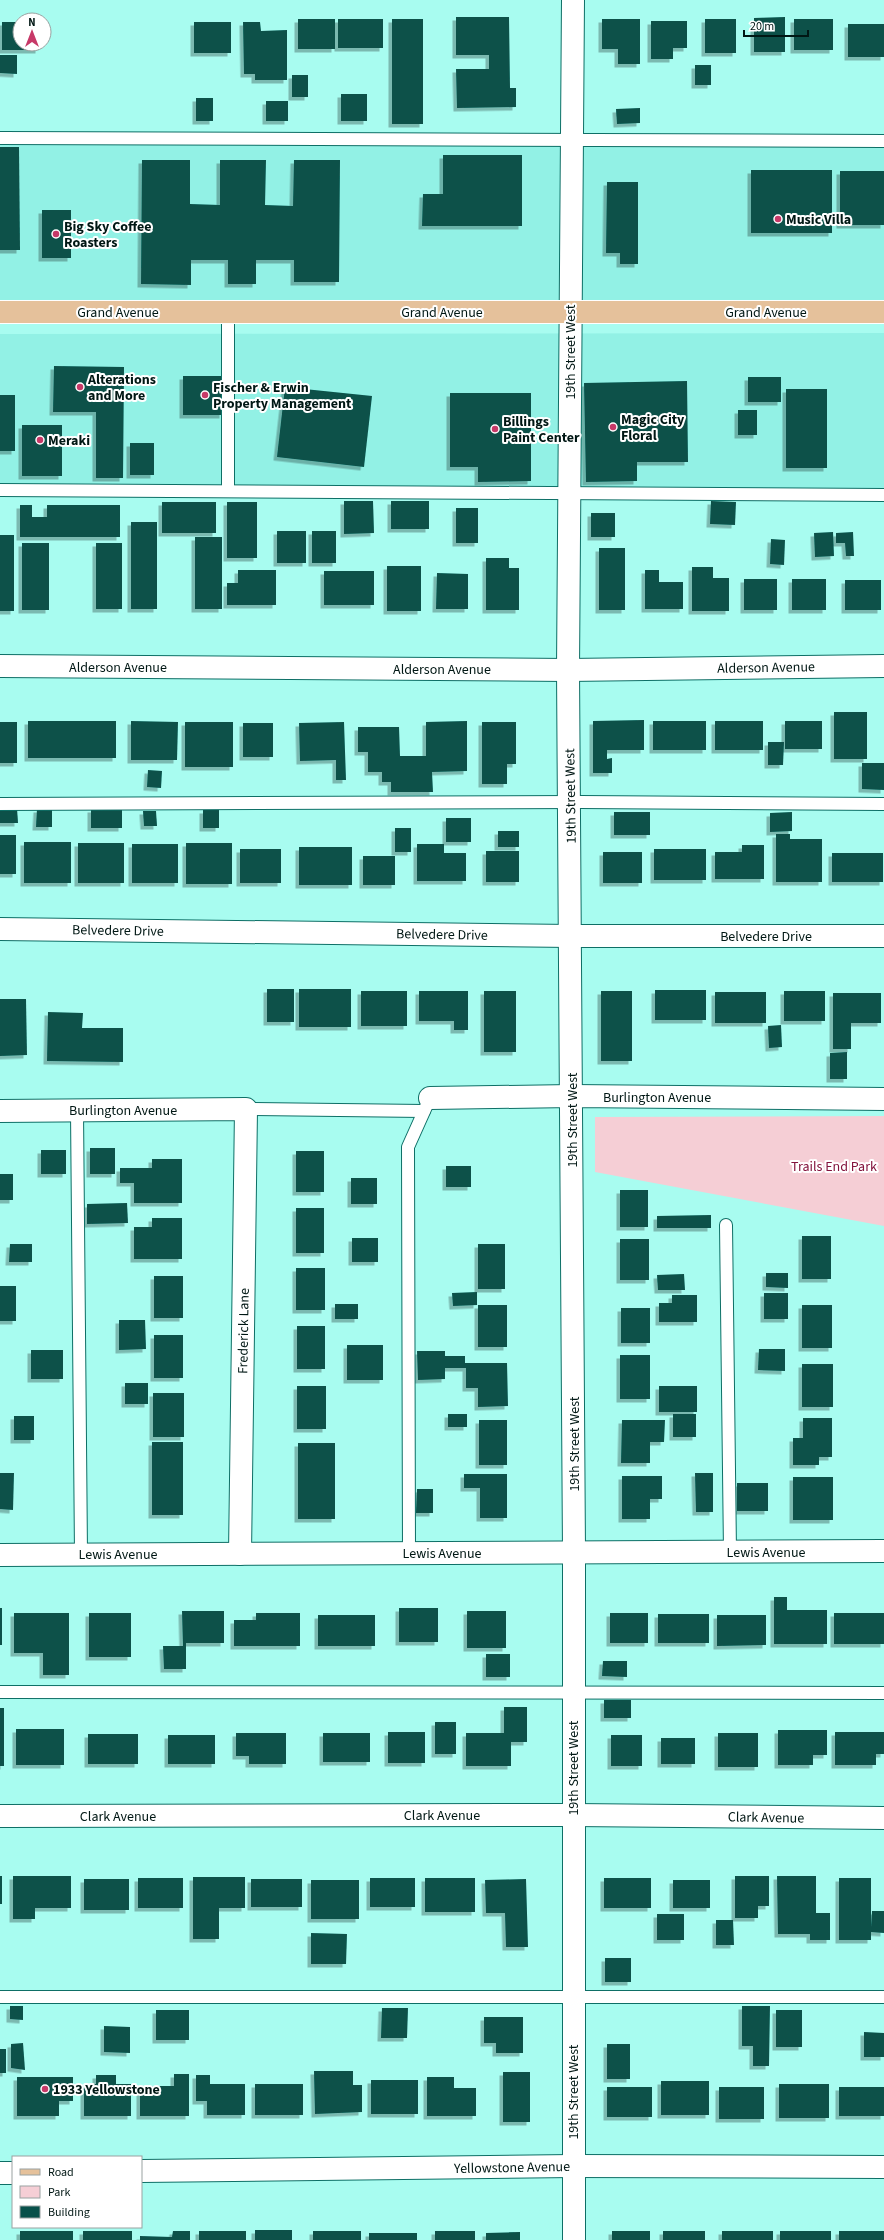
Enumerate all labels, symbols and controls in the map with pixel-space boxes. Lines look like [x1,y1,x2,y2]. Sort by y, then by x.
north arrow [12,12,52,52]
scale bar [744,12,808,38]
text: N [28,15,36,30]
text: 20 m [750,18,774,35]
place label: Music Villa [786,210,851,230]
marker: Music Villa [773,214,783,224]
place label: Big Sky Coffee Roasters [64,217,152,253]
marker: Big Sky Coffee Roasters [51,229,61,239]
street label: Grand Avenue [77,303,159,323]
street label: Grand Avenue [401,303,483,323]
street label: Grand Avenue [725,303,807,323]
street label: 19th Street West [561,304,581,400]
place label: Alterations and More [87,370,156,406]
place label: Fischer & Erwin Property Management [213,378,352,414]
marker: Alterations and More [75,382,85,392]
marker: Fischer & Erwin Property Management [200,390,210,400]
place label: Magic City Floral [621,410,685,446]
place label: Billings Paint Center [503,412,580,448]
marker: Magic City Floral [608,422,618,432]
marker: Billings Paint Center [490,424,500,434]
place label: Meraki [48,431,90,451]
marker: Meraki [35,435,45,445]
street label: Alderson Avenue [717,657,815,679]
street label: Alderson Avenue [69,658,167,678]
street label: Alderson Avenue [393,660,491,680]
street label: 19th Street West [560,748,582,844]
street label: Belvedere Drive [72,920,164,942]
street label: Belvedere Drive [396,924,488,946]
street label: Belvedere Drive [720,927,812,947]
street label: 19th Street West [563,1072,583,1168]
street label: Burlington Avenue [603,1088,711,1108]
street label: Burlington Avenue [69,1101,177,1121]
park label: Trails End Park [791,1157,877,1177]
street label: Frederick Lane [233,1288,255,1374]
street label: 19th Street West [565,1396,585,1492]
street label: Lewis Avenue [727,1543,806,1563]
street label: Lewis Avenue [403,1544,482,1564]
street label: Lewis Avenue [79,1545,158,1565]
street label: 19th Street West [564,1720,584,1816]
street label: Clark Avenue [404,1806,480,1826]
street label: Clark Avenue [80,1807,156,1827]
street label: Clark Avenue [728,1807,804,1829]
street label: 19th Street West [564,2044,584,2140]
place label: 1933 Yellowstone [53,2080,160,2100]
marker: 1933 Yellowstone [40,2084,50,2094]
legend [12,2156,142,2228]
street label: Yellowstone Avenue [453,2157,570,2179]
text: Road [48,2164,74,2181]
text: Park [48,2184,70,2201]
text: Building [48,2204,90,2221]

